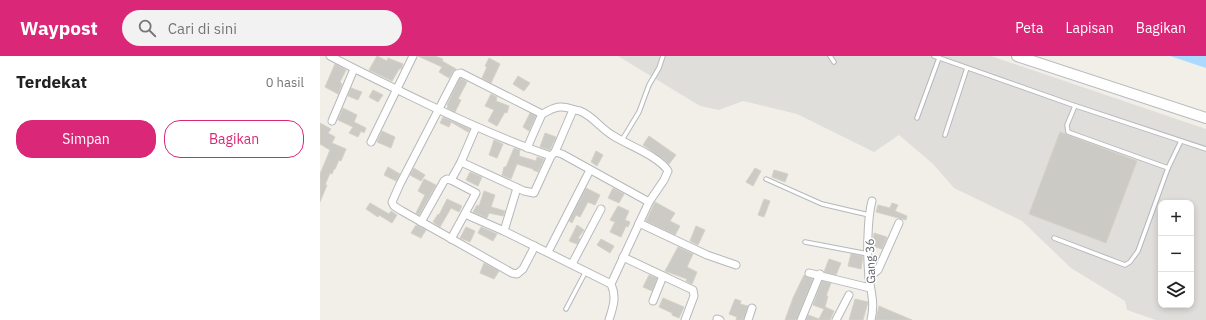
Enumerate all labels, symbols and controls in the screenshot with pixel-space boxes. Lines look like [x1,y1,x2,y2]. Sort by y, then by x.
search box [122,10,402,46]
text: Waypost [20,16,98,40]
icon: search [136,17,158,39]
text: Cari di sini [168,19,237,38]
text: Peta [1015,19,1043,37]
text: Lapisan [1065,19,1114,37]
text: Bagikan [1136,19,1186,37]
text: Terdekat [16,71,87,93]
text: 0 hasil [266,74,304,91]
button: Simpan [16,120,156,158]
button: Bagikan [164,120,304,158]
map controls [1158,200,1194,308]
button: + [1158,200,1194,236]
button: − [1158,236,1194,272]
street label: Gang 36 [862,238,878,284]
button: layers [1158,272,1194,308]

